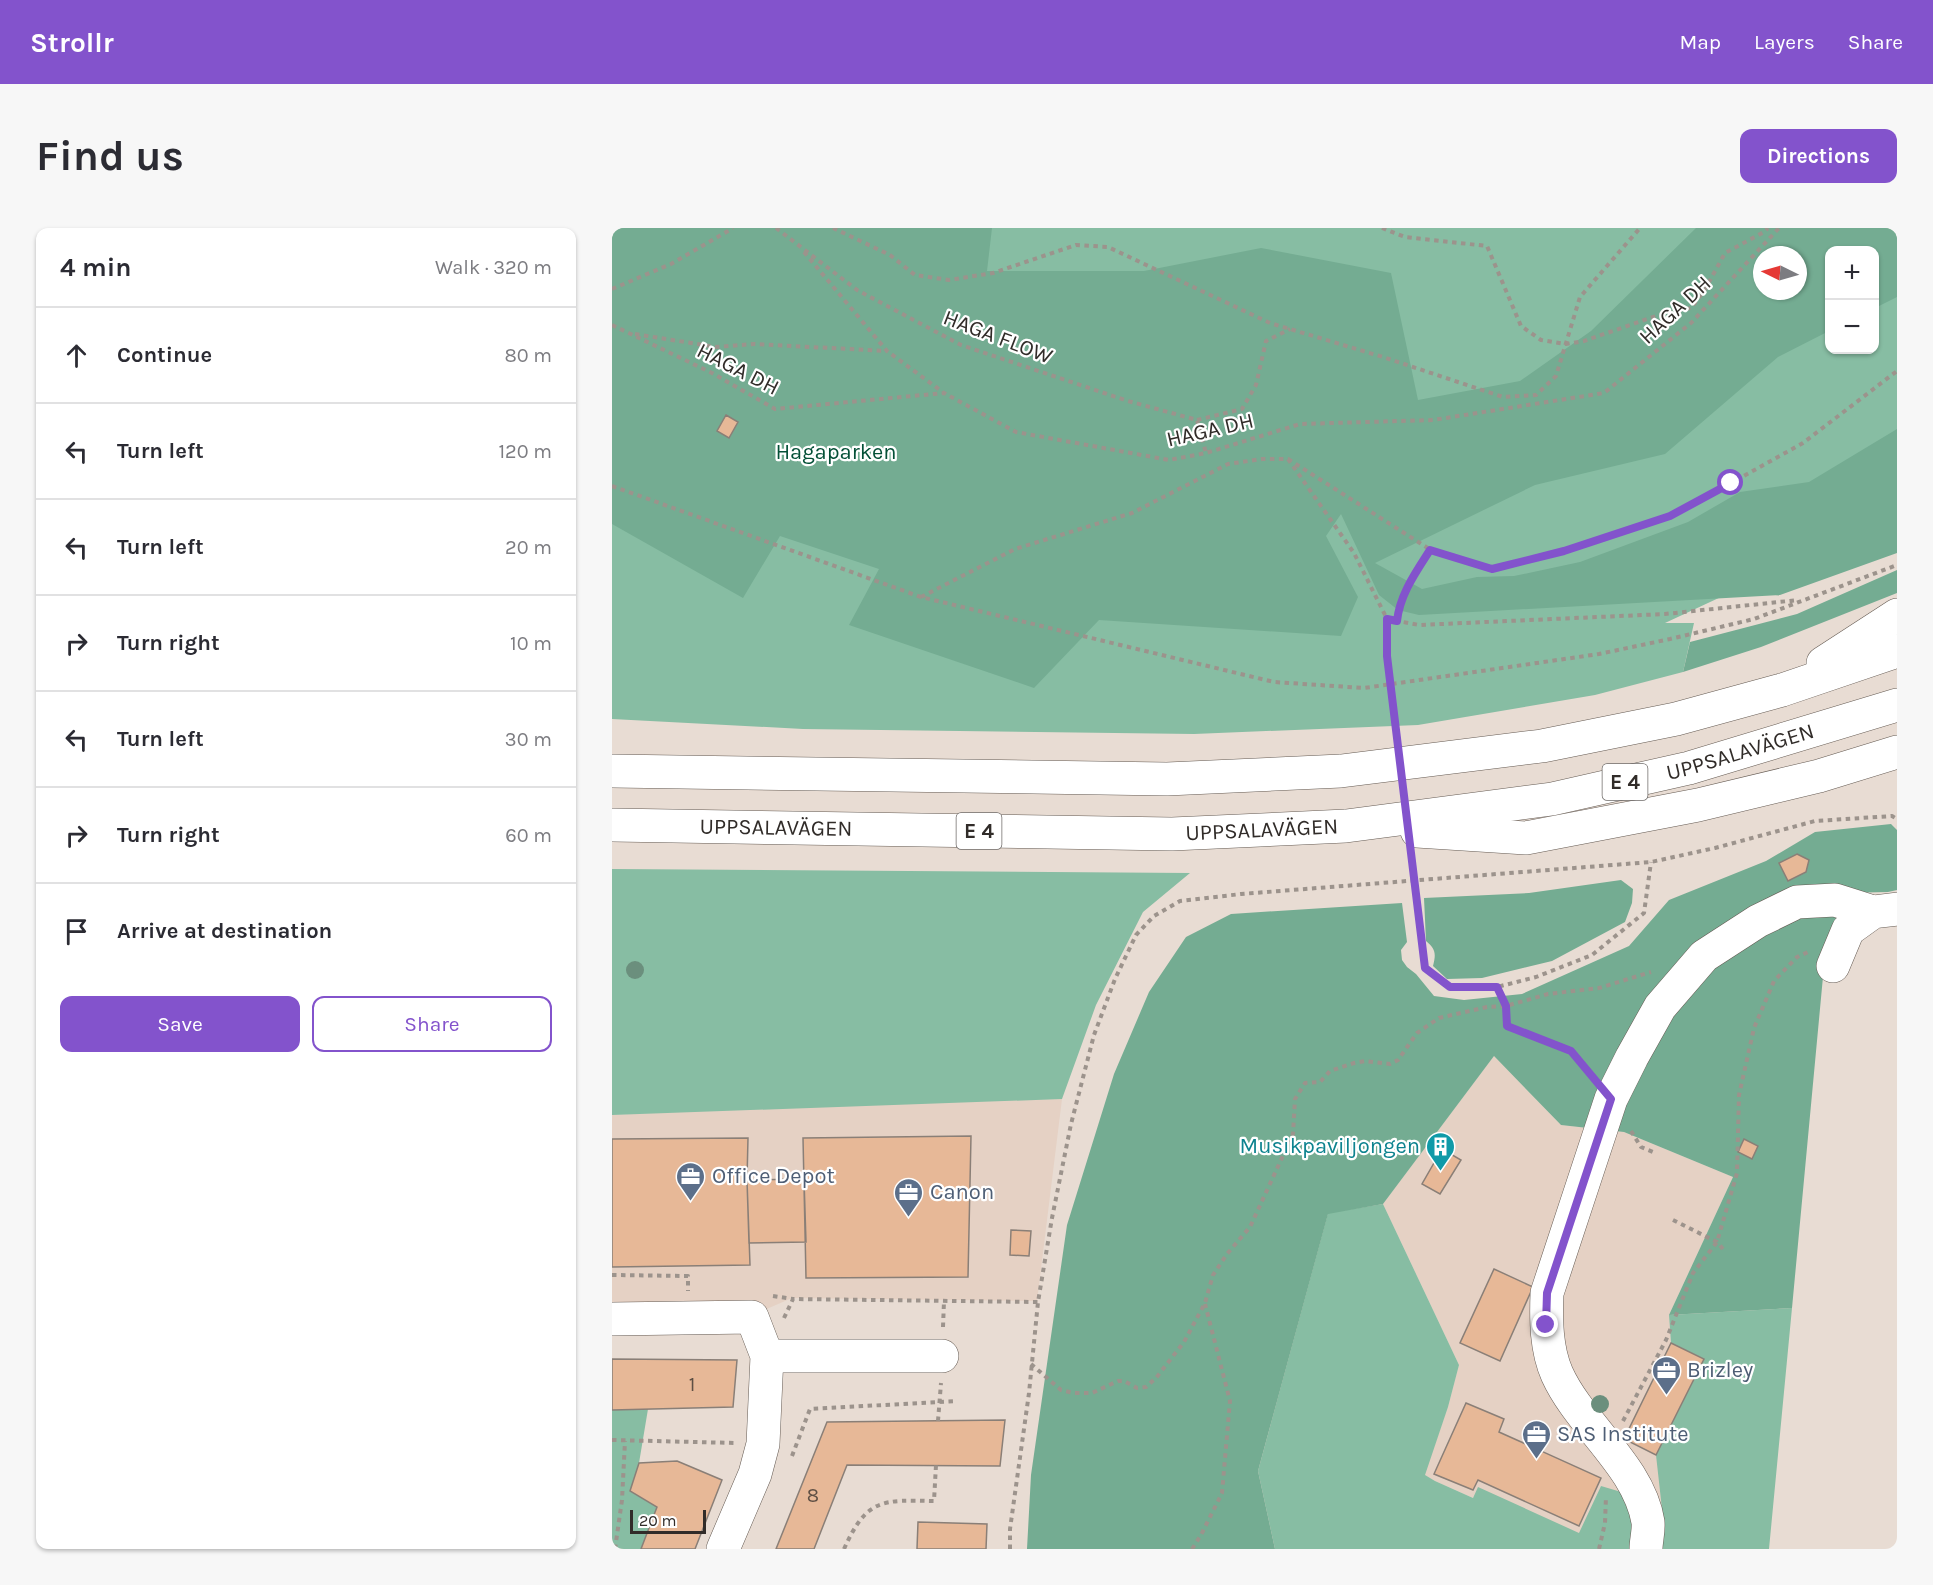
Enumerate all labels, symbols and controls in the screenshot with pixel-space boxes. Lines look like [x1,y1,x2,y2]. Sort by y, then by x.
text: Strollr [30,26,114,59]
text: Map [1679,30,1721,54]
text: Layers [1754,30,1815,54]
text: Share [1848,30,1903,54]
button: Directions [1740,129,1897,183]
text: Find us [36,131,184,181]
north arrow [1753,246,1807,300]
map controls [1825,246,1879,354]
button: + [1825,246,1879,300]
text: 4 min [60,252,131,283]
text: Walk · 320 m [435,256,552,279]
street label: HAGA DH [1634,270,1716,350]
button: − [1825,300,1879,354]
street label: HAGA FLOW [940,304,1057,370]
street label: HAGA DH [693,337,783,401]
icon: ahead [60,339,93,372]
text: Continue [117,342,212,368]
text: 80 m [504,344,552,367]
street label: HAGA DH [1164,407,1256,453]
icon: left [60,435,93,468]
text: Turn left [117,438,204,464]
park label: Hagaparken [775,439,897,465]
text: 120 m [498,440,552,463]
route start [1717,469,1743,495]
icon: left [60,531,93,564]
text: Turn left [117,534,204,560]
text: 20 m [505,536,552,559]
icon: right [60,627,93,660]
text: Turn right [117,630,220,656]
text: 10 m [510,632,552,655]
street label: UPPSALAVÄGEN [1664,718,1817,786]
icon: left [60,723,93,756]
text: Turn left [117,726,204,752]
text: 30 m [505,728,552,751]
road number: E 4 [1602,764,1648,800]
street label: UPPSALAVÄGEN [699,813,853,842]
road number: E 4 [956,813,1001,849]
street label: UPPSALAVÄGEN [1185,813,1339,846]
icon: right [60,819,93,852]
text: Turn right [117,822,220,848]
text: 60 m [505,824,552,847]
icon: arrive [60,915,93,948]
text: Arrive at destination [117,918,332,944]
button: Save [60,996,300,1052]
button: Share [312,996,552,1052]
building icon: Musikpaviljongen [1425,1130,1457,1172]
place label: Musikpaviljongen [1240,1133,1420,1159]
office icon: Office Depot [675,1160,707,1202]
place label: Office Depot [712,1163,835,1189]
office icon: Canon [893,1176,925,1218]
place label: Canon [930,1179,994,1205]
route end [1532,1311,1558,1337]
office icon: Brizley [1650,1354,1682,1396]
place label: Brizley [1687,1357,1753,1383]
house number: 1 [689,1373,695,1396]
office icon: SAS Institute [1520,1418,1552,1460]
place label: SAS Institute [1557,1421,1688,1447]
house number: 8 [807,1484,819,1507]
scale bar [630,1507,706,1534]
text: 20 m [639,1511,677,1530]

